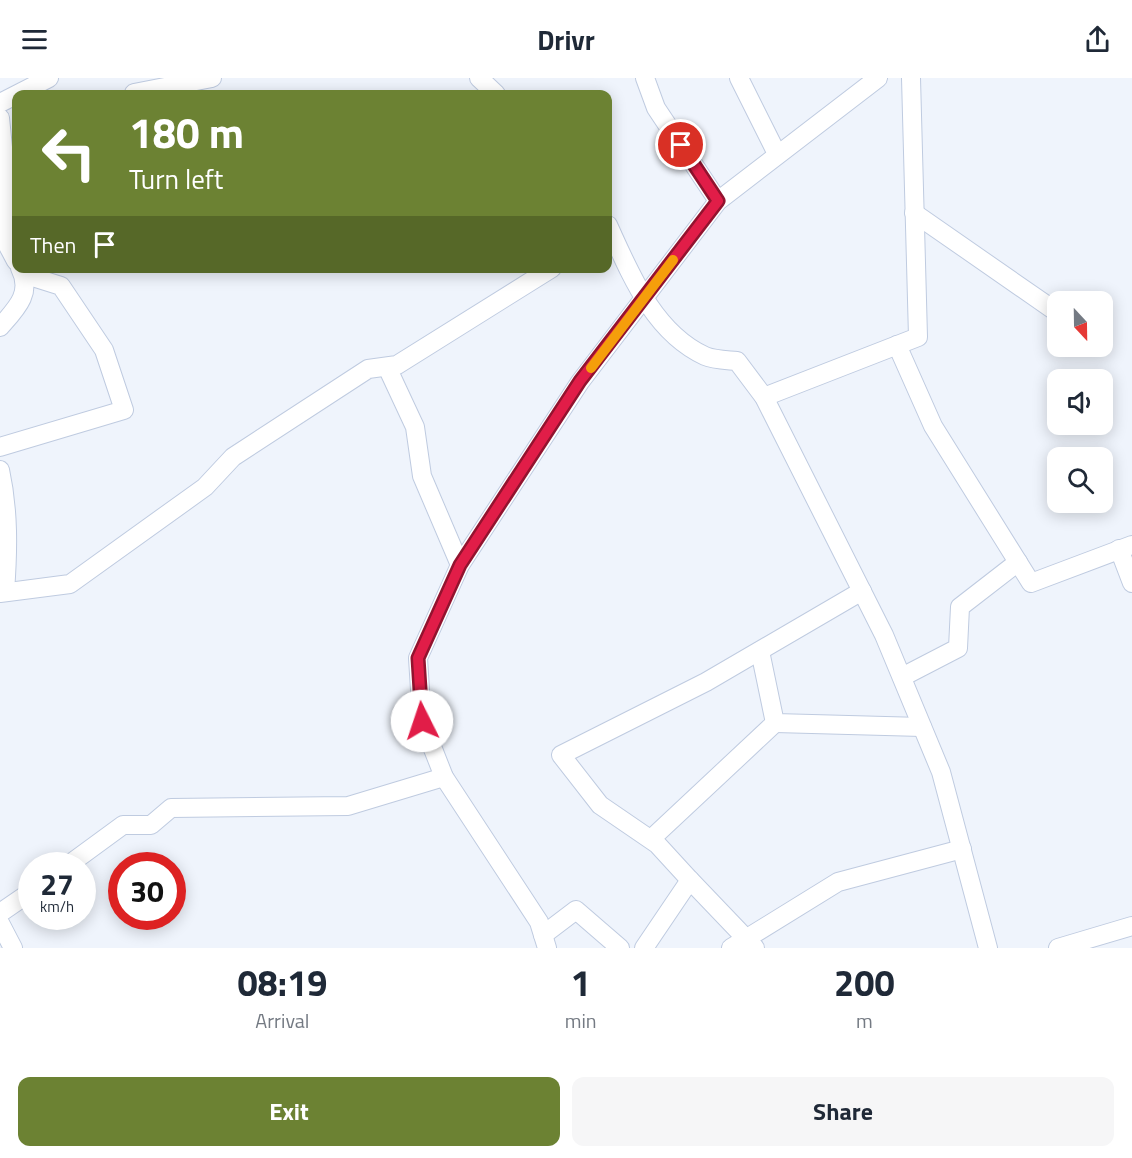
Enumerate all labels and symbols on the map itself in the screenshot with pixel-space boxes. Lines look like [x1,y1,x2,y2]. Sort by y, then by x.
pin [655,119,706,170]
north arrow [1047,291,1113,357]
position arrow [390,689,454,753]
speed limit sign: 30 [108,852,186,930]

